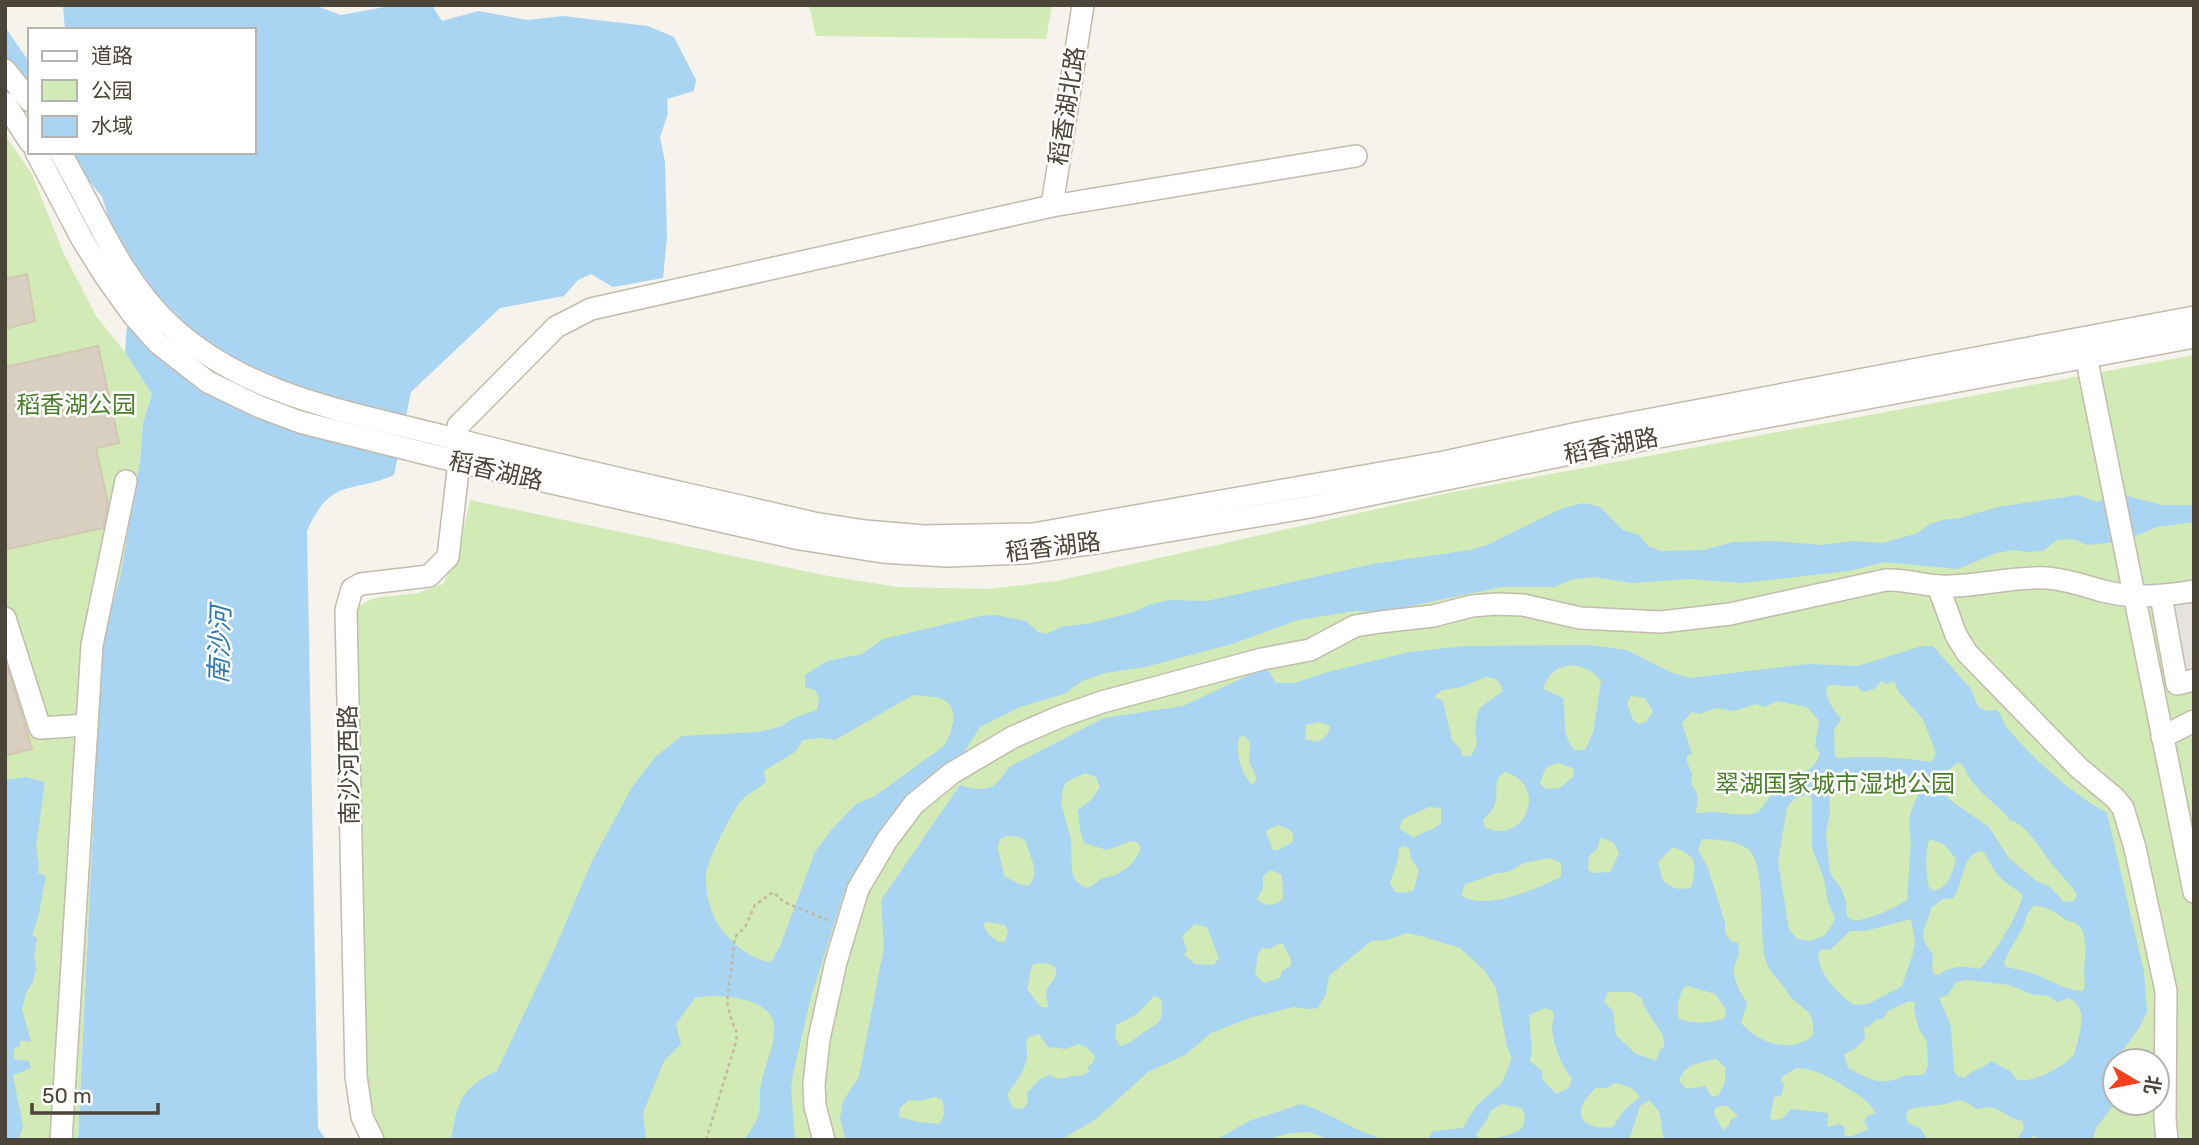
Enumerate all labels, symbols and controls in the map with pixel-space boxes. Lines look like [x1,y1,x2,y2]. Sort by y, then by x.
legend [28,28,256,154]
text: 道路 [91,43,133,68]
street label: 稻香湖北路 [1044,45,1090,167]
text: 公园 [91,78,133,103]
text: 水域 [91,113,133,138]
park label: 稻香湖公园 [16,391,136,419]
street label: 稻香湖路 [1561,423,1661,469]
street label: 稻香湖路 [446,447,546,495]
street label: 稻香湖路 [1004,527,1102,567]
water label: 南沙河 [203,600,237,685]
street label: 南沙河西路 [334,705,364,825]
park label: 翠湖国家城市湿地公园 [1715,770,1955,798]
north arrow [2101,1047,2171,1117]
scale bar [32,1072,158,1116]
text: 北 [2139,1074,2165,1096]
text: 50 m [42,1083,92,1108]

